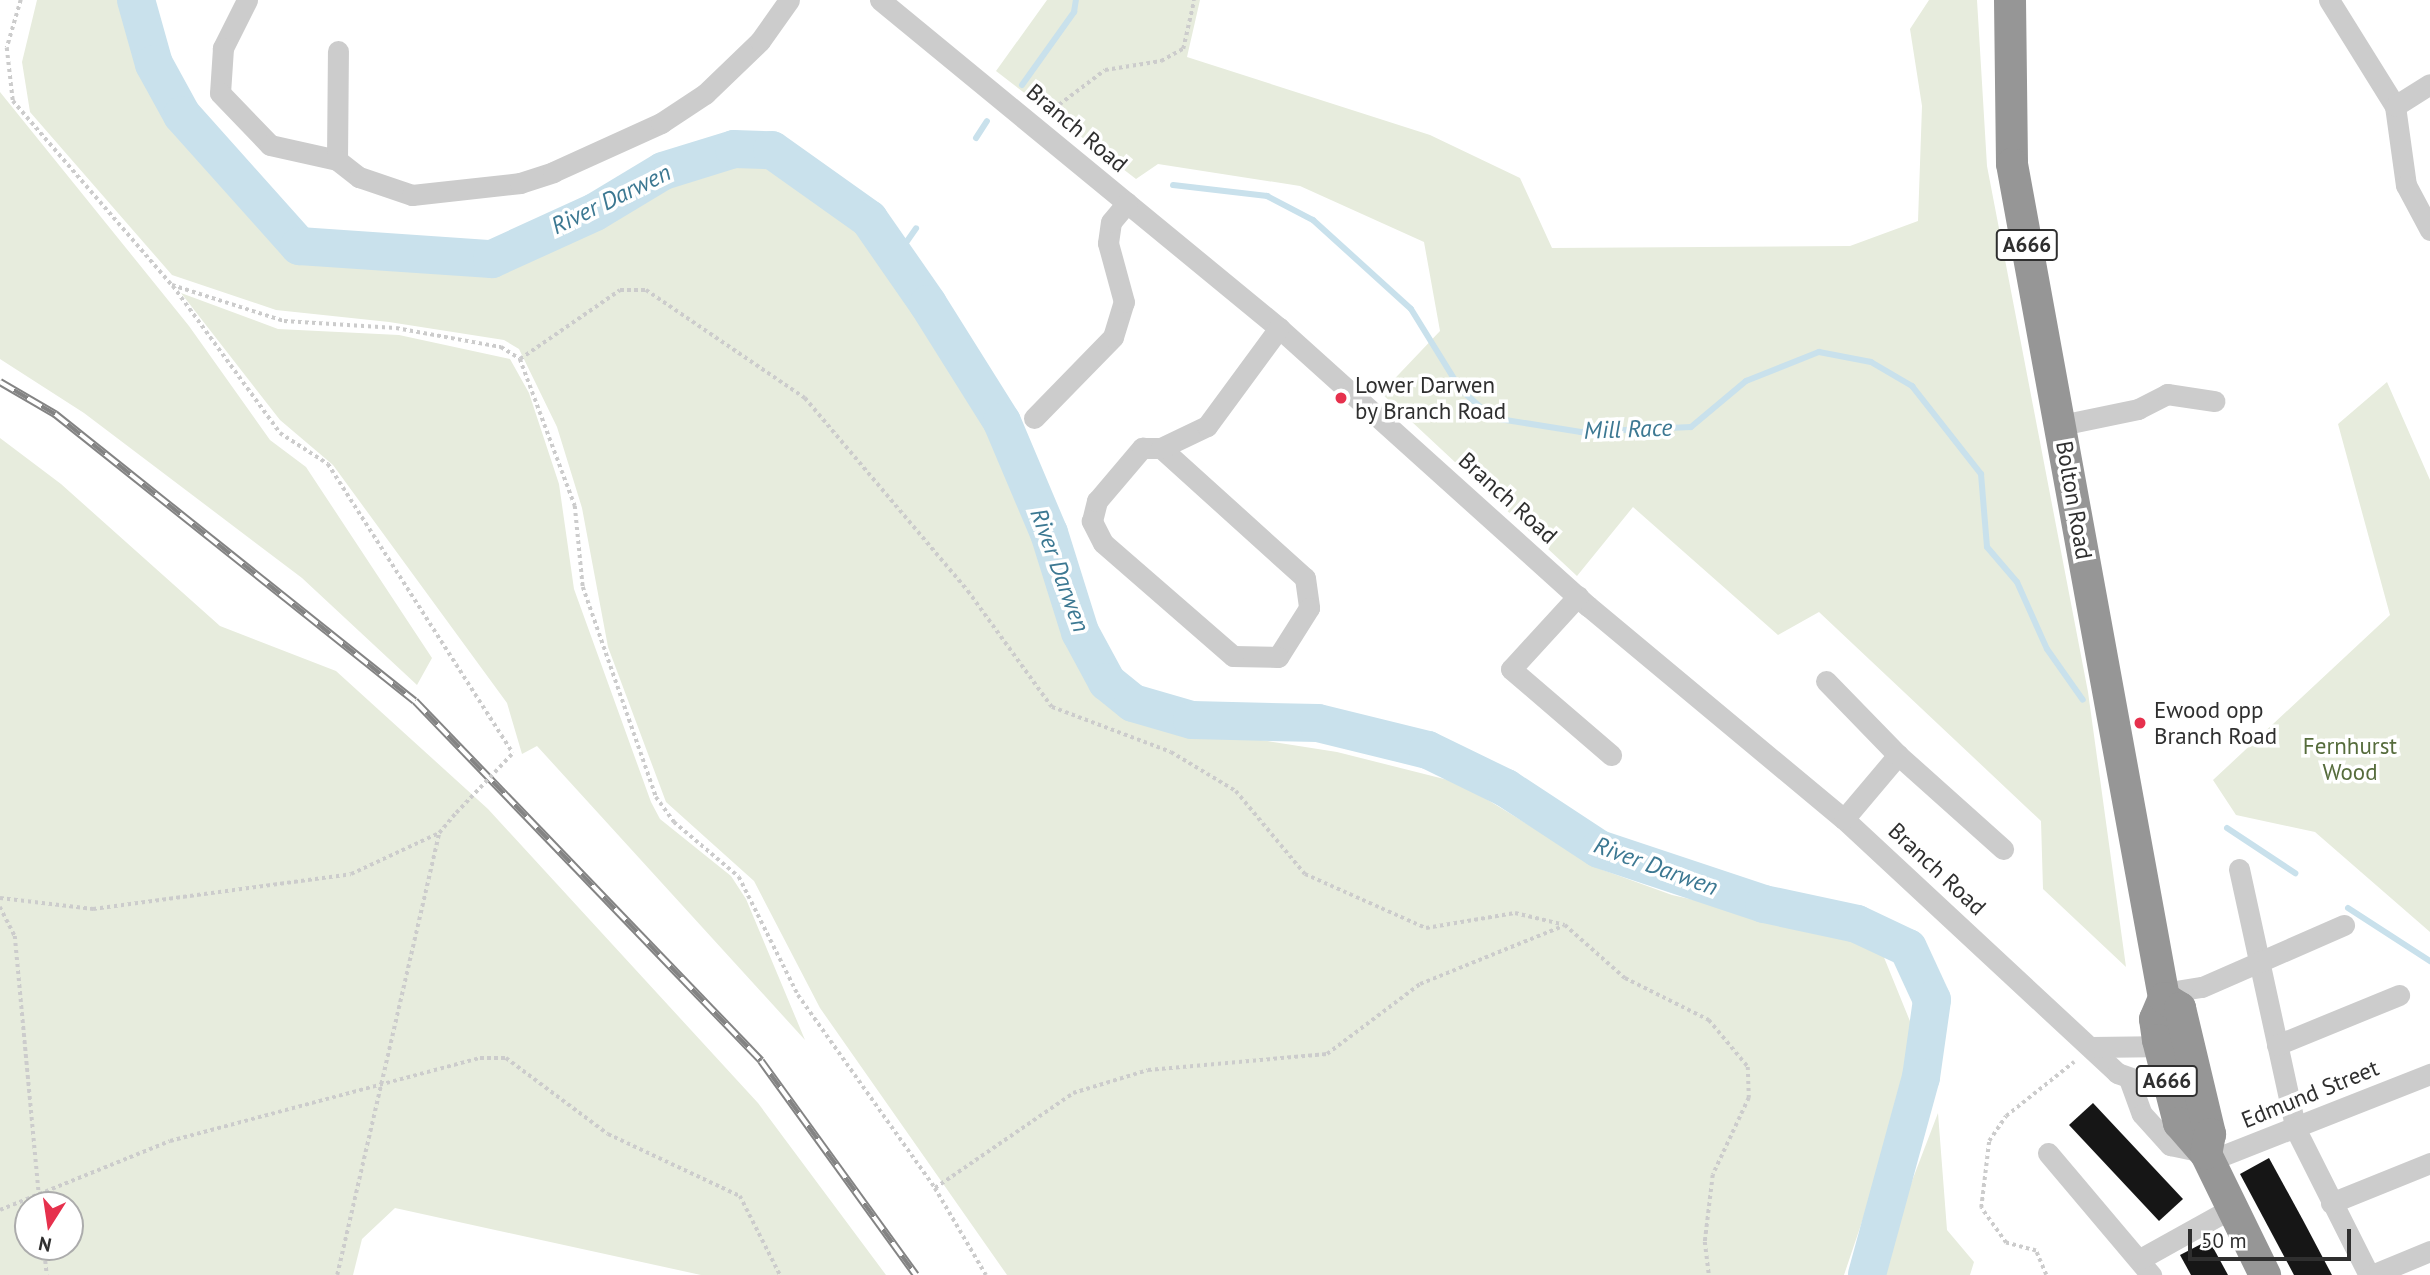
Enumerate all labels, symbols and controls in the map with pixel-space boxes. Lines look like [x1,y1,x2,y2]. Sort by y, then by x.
street label: Branch Road [1021,78,1133,178]
water label: River Darwen [546,158,676,240]
road number: A666 [1996,228,2058,262]
place label: Lower Darwen by Branch Road [1355,371,1507,425]
marker: Lower Darwen by Branch Road [1333,390,1349,406]
water label: Mill Race [1583,413,1673,445]
street label: Bolton Road [2050,439,2098,561]
street label: Branch Road [1453,447,1563,549]
water label: River Darwen [1024,504,1096,636]
place label: Ewood opp Branch Road [2154,696,2277,750]
marker: Ewood opp Branch Road [2132,715,2148,731]
park label: Fernhurst Wood [2303,732,2397,786]
street label: Branch Road [1883,817,1991,921]
water label: River Darwen [1590,830,1722,902]
street label: Edmund Street [2237,1054,2383,1134]
road number: A666 [2136,1064,2198,1098]
north arrow [14,1191,84,1261]
scale bar [2192,1216,2355,1260]
text: 50 m [2201,1227,2247,1254]
text: N [36,1232,54,1258]

